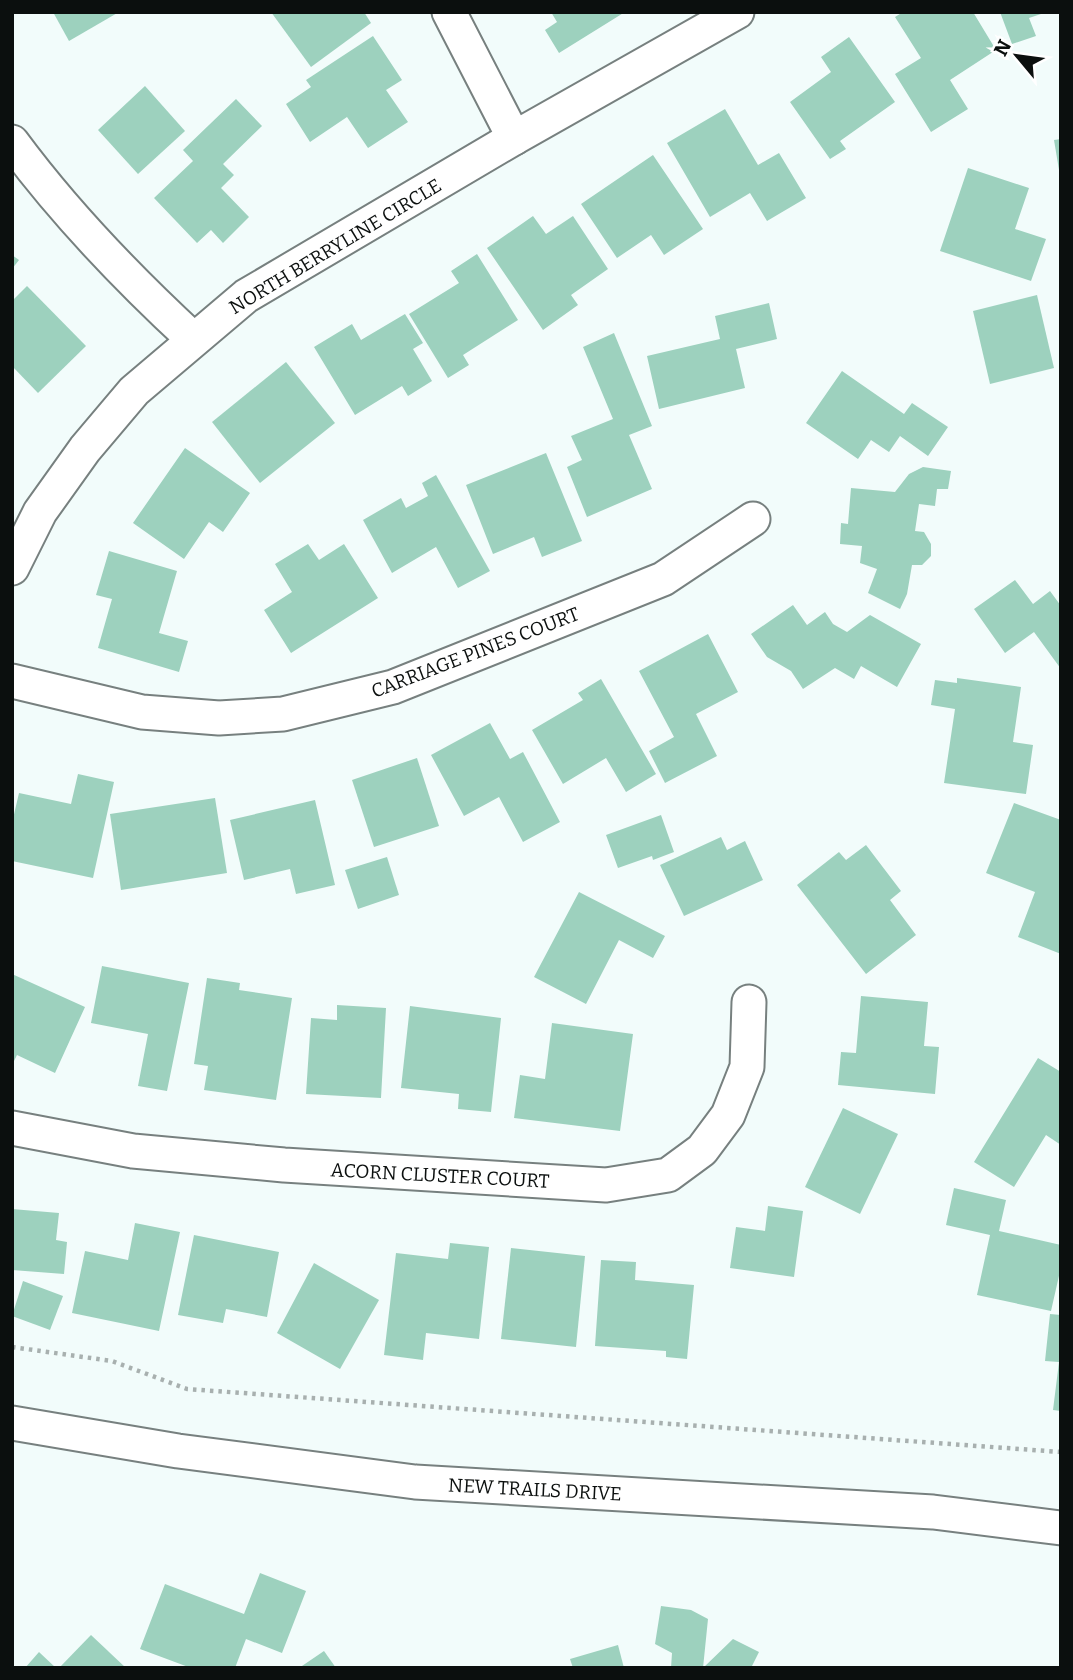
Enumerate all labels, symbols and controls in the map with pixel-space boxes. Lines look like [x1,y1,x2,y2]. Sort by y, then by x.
north arrow [982,21,1052,91]
text: N [989,36,1016,60]
street label: NORTH BERRYLINE CIRCLE [225,174,446,319]
street label: CARRIAGE PINES COURT [368,602,582,703]
street label: ACORN CLUSTER COURT [330,1158,550,1193]
street label: NEW TRAILS DRIVE [448,1473,622,1506]

